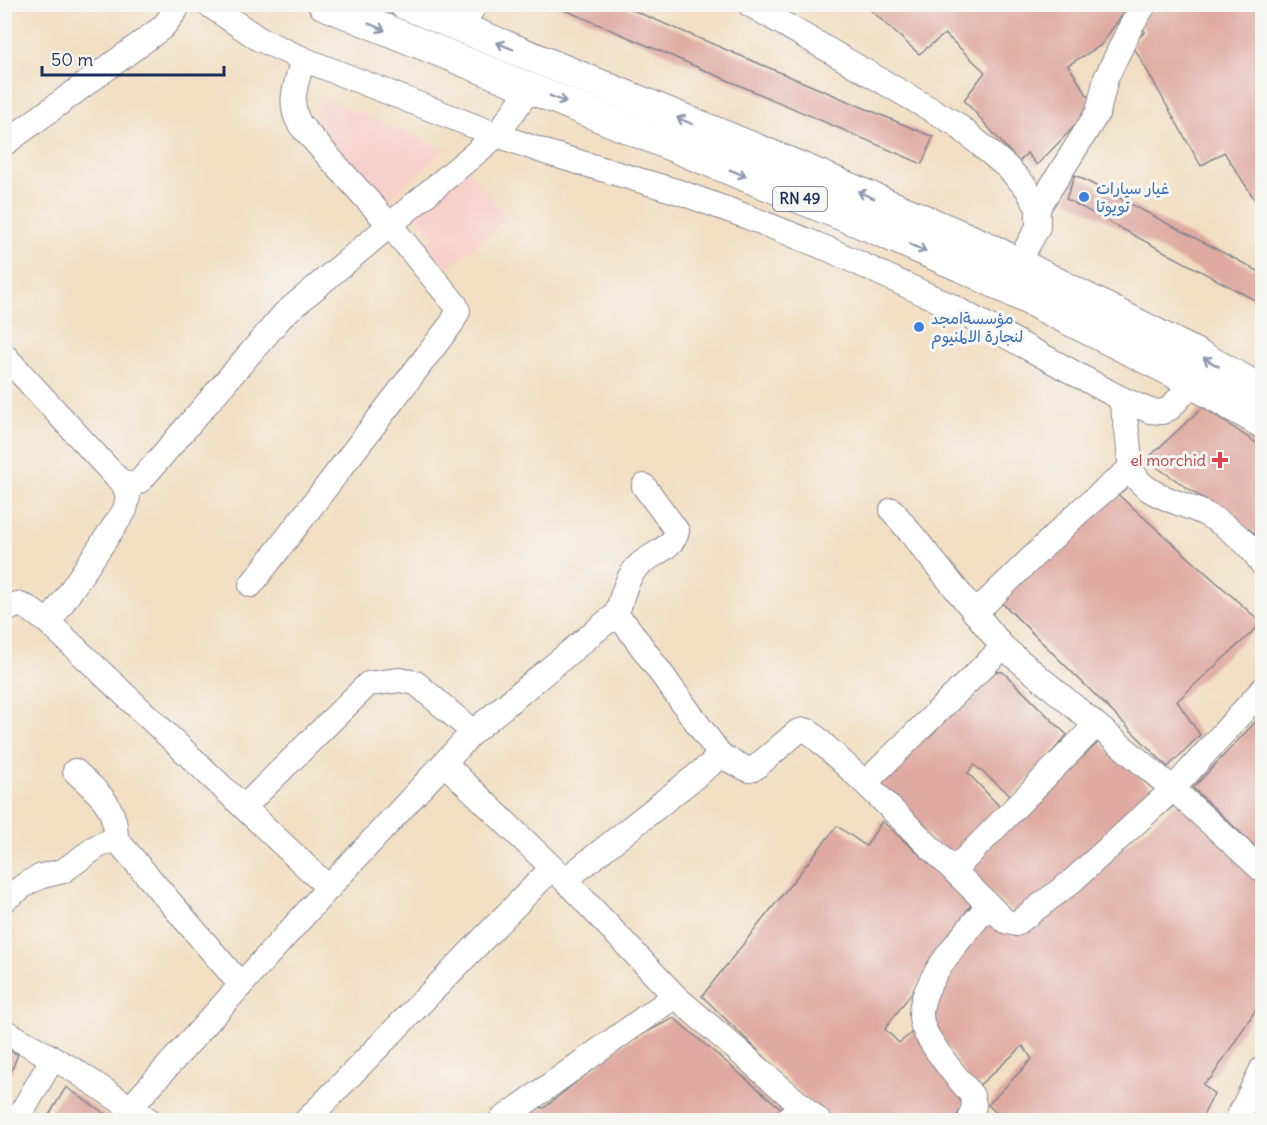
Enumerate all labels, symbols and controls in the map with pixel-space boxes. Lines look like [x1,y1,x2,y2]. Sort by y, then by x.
one-way arrow [367,22,385,33]
scale bar [42,39,224,77]
one-way arrow [497,40,515,51]
text: 50 m [51,48,93,71]
one-way arrow [548,94,567,105]
one-way arrow [677,115,695,126]
one-way arrow [729,168,747,179]
place label: غيار سيارات تويوتا [1096,178,1169,217]
road number: RN 49 [773,187,827,211]
one-way arrow [857,189,876,200]
marker: غيار سيارات تويوتا [1077,190,1091,204]
one-way arrow [909,243,927,254]
place label: مؤسسةامجد لنجارة الالمنيوم [931,308,1023,349]
marker: مؤسسةامجد لنجارة الالمنيوم [912,320,926,334]
one-way arrow [1203,356,1221,367]
place label: el morchid [1130,450,1206,470]
marker: el morchid [1211,451,1229,469]

